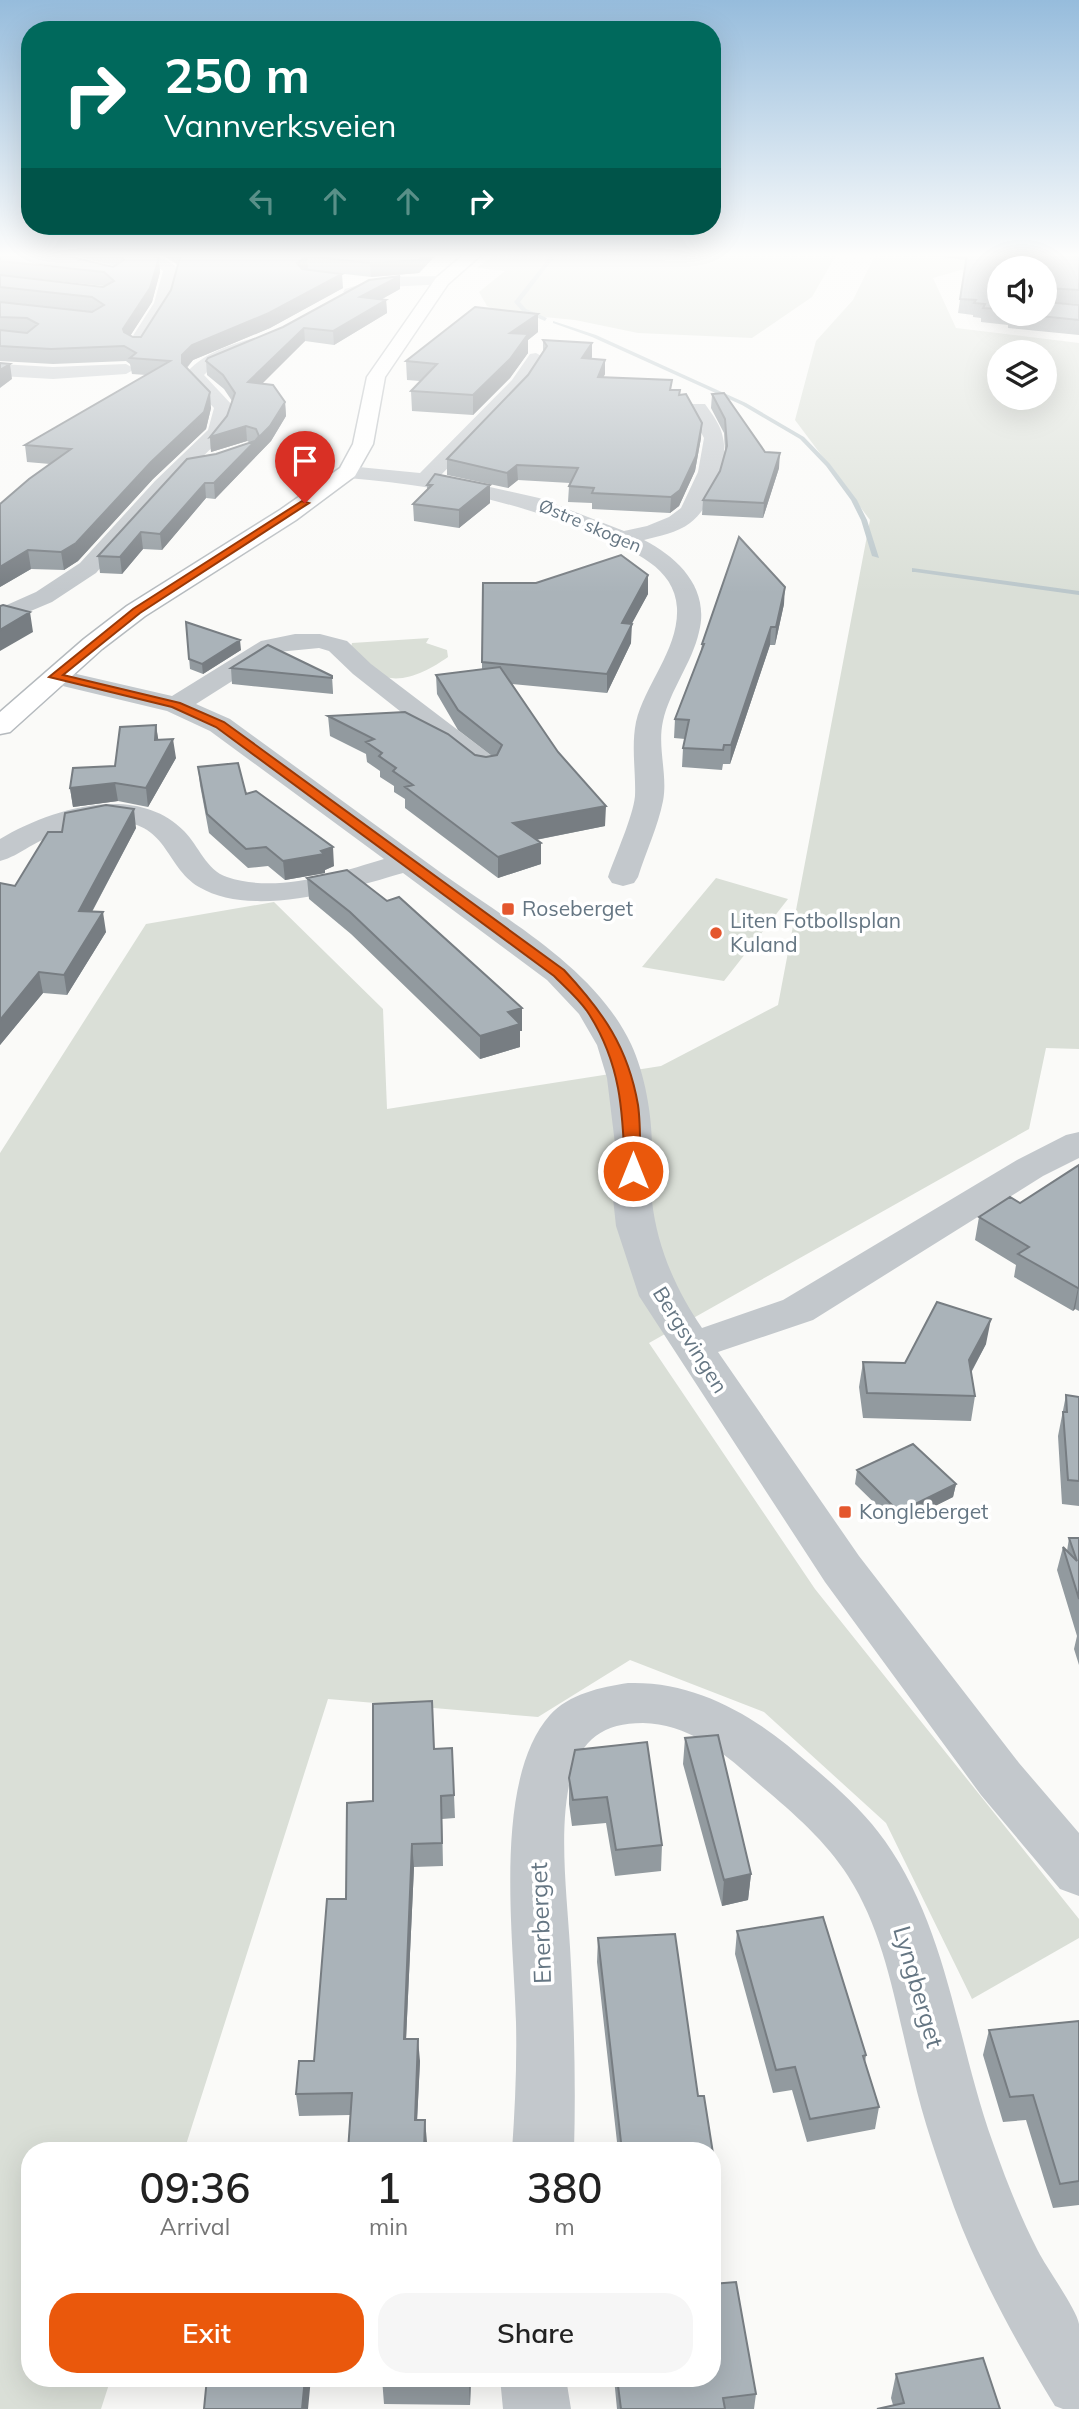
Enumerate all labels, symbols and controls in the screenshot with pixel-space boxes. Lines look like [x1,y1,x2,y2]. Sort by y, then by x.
text: 250 m [164,44,310,105]
icon: right [49,49,140,140]
text: Vannverksveien [164,105,397,145]
icon: left [243,182,281,220]
icon: ahead [316,182,354,220]
icon: ahead [389,182,427,220]
icon: right [462,182,500,220]
map controls [987,256,1057,410]
button: sound [987,256,1057,326]
button: layers [987,340,1057,410]
pin [275,431,335,503]
icon: arrive [286,442,324,480]
street label: Østre skogen [535,494,645,557]
place label: Roseberget [522,895,633,921]
marker: Roseberget [500,901,516,917]
place label: Liten Fotbollsplan Kuland [730,907,901,957]
marker: Liten Fotbollsplan Kuland [708,925,724,941]
position arrow [596,1134,670,1208]
street label: Bergsvingen [648,1281,734,1398]
place label: Kongleberget [859,1498,988,1524]
marker: Kongleberget [837,1504,853,1520]
street label: Enerberget [523,1862,557,1984]
street label: Lyngberget [887,1922,951,2051]
text: 09:36 [140,2161,250,2214]
text: 1 [376,2161,401,2214]
text: 380 [527,2161,602,2214]
text: Arrival [160,2212,230,2241]
text: min [369,2212,408,2241]
text: m [554,2212,575,2241]
button: Exit [49,2293,364,2373]
button: Share [378,2293,693,2373]

